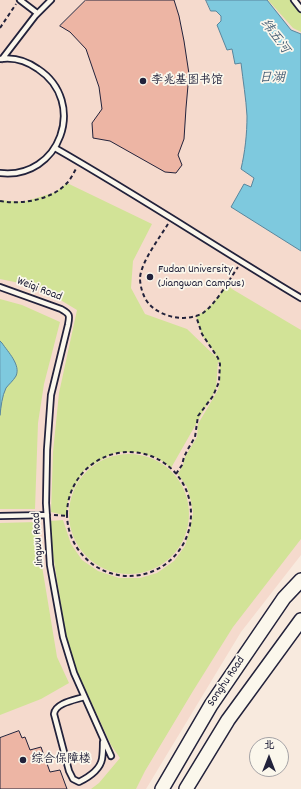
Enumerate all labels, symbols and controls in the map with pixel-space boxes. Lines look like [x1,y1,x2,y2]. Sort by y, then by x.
water label: 纬五河 [256,17,292,57]
water label: 日湖 [259,71,285,87]
place label: 李兆基图书馆 [151,74,223,88]
marker: 李兆基图书馆 [138,76,148,86]
place label: Fudan University (Jiangwan Campus) [158,263,244,291]
marker: Fudan University (Jiangwan Campus) [145,272,155,282]
street label: Weiqi Road [14,275,64,305]
street label: Jingwu Road [30,512,48,568]
street label: Songhu Road [205,654,249,710]
north arrow [249,737,289,777]
text: 北 [264,738,275,754]
place label: 综合保障楼 [31,753,91,767]
marker: 综合保障楼 [18,755,28,765]

